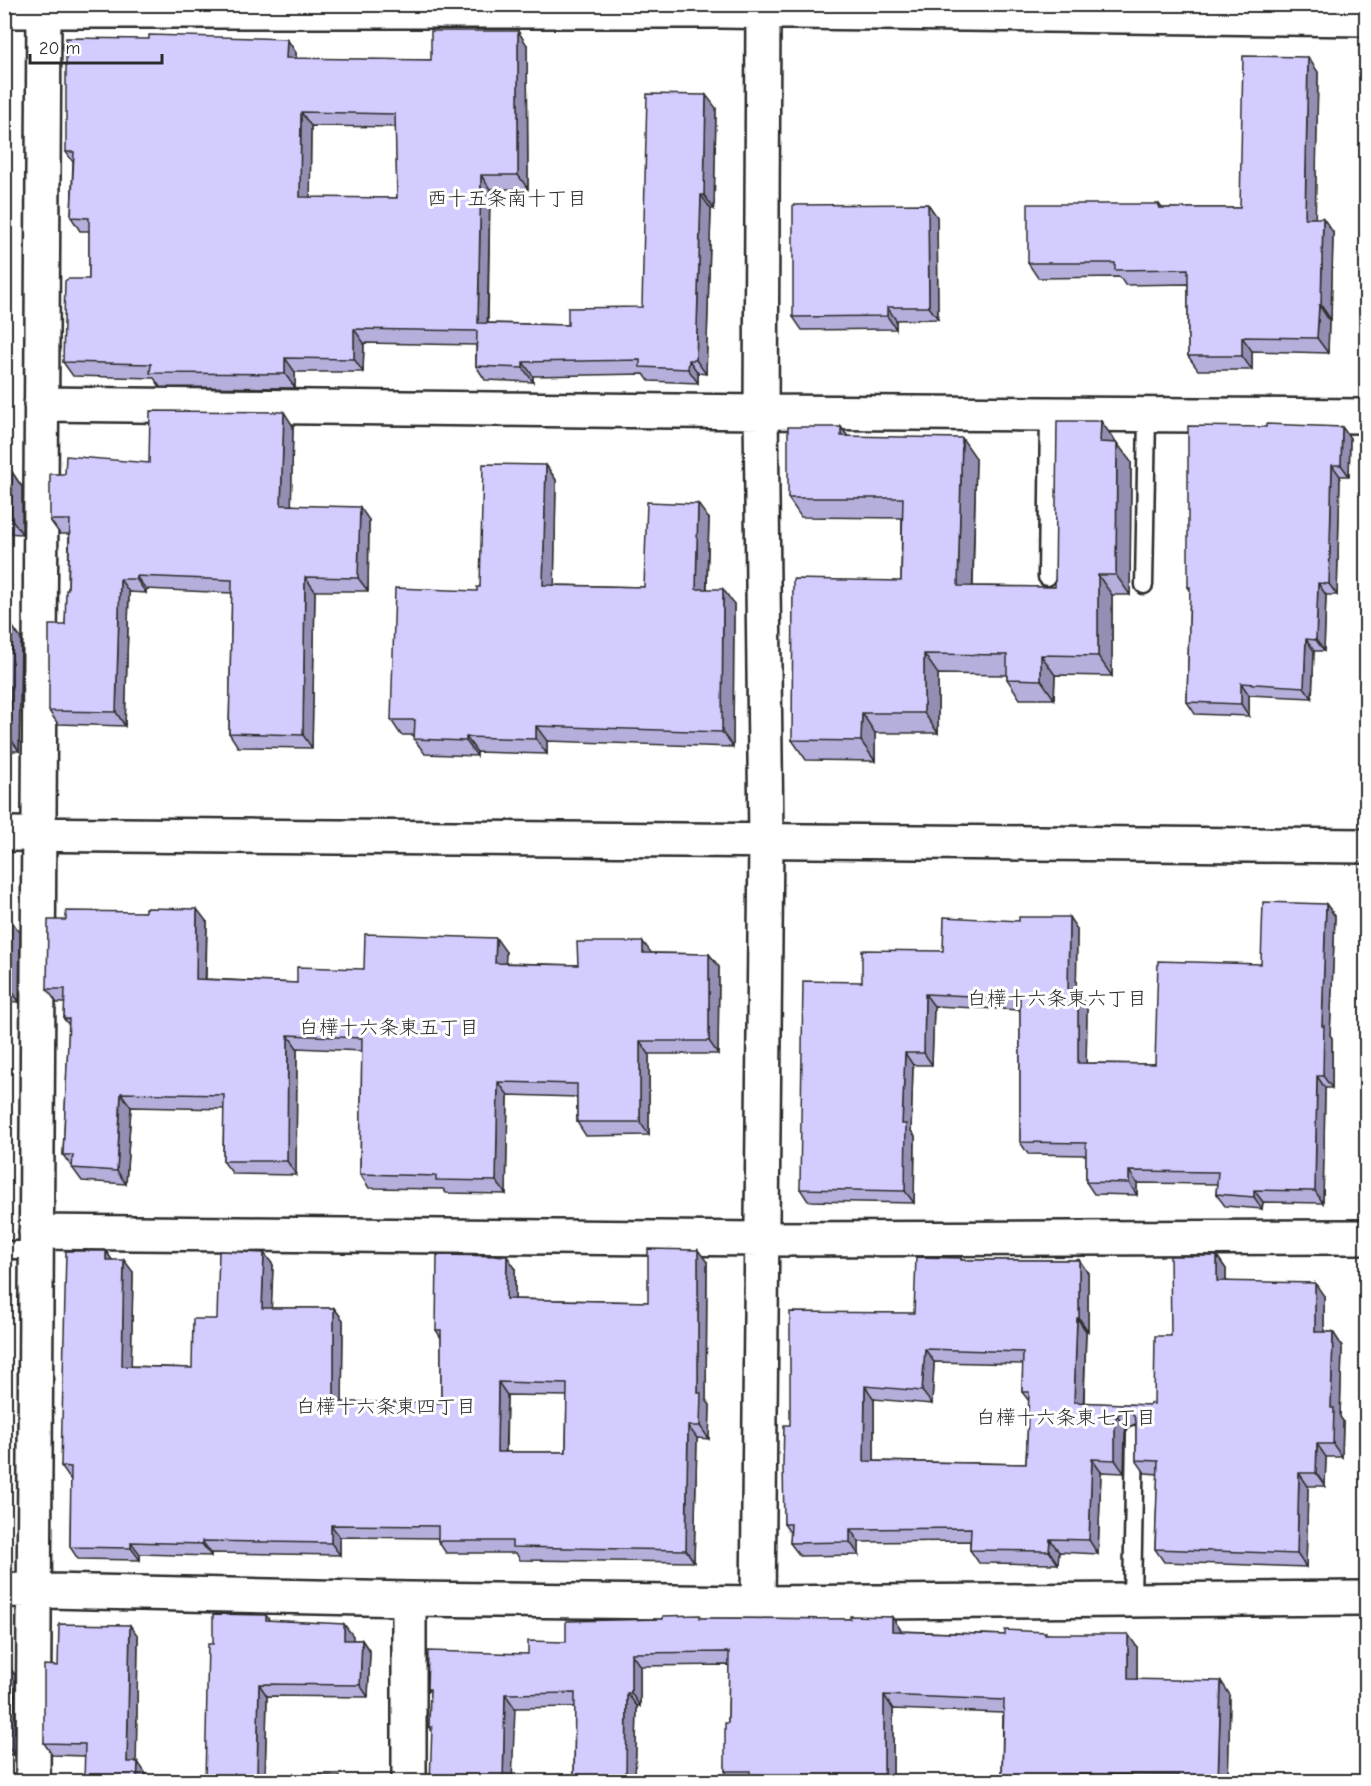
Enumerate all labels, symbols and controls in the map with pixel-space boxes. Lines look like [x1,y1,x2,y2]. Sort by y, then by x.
scale bar [30,27,162,65]
text: 20 m [39,38,80,59]
district label: 西十五条南十丁目 [427,187,587,210]
district label: 白樺十六条東六丁目 [967,987,1147,1010]
district label: 白樺十六条東五丁目 [299,1016,479,1039]
district label: 白樺十六条東四丁目 [296,1395,476,1418]
district label: 白樺十六条東七丁目 [976,1406,1156,1429]

